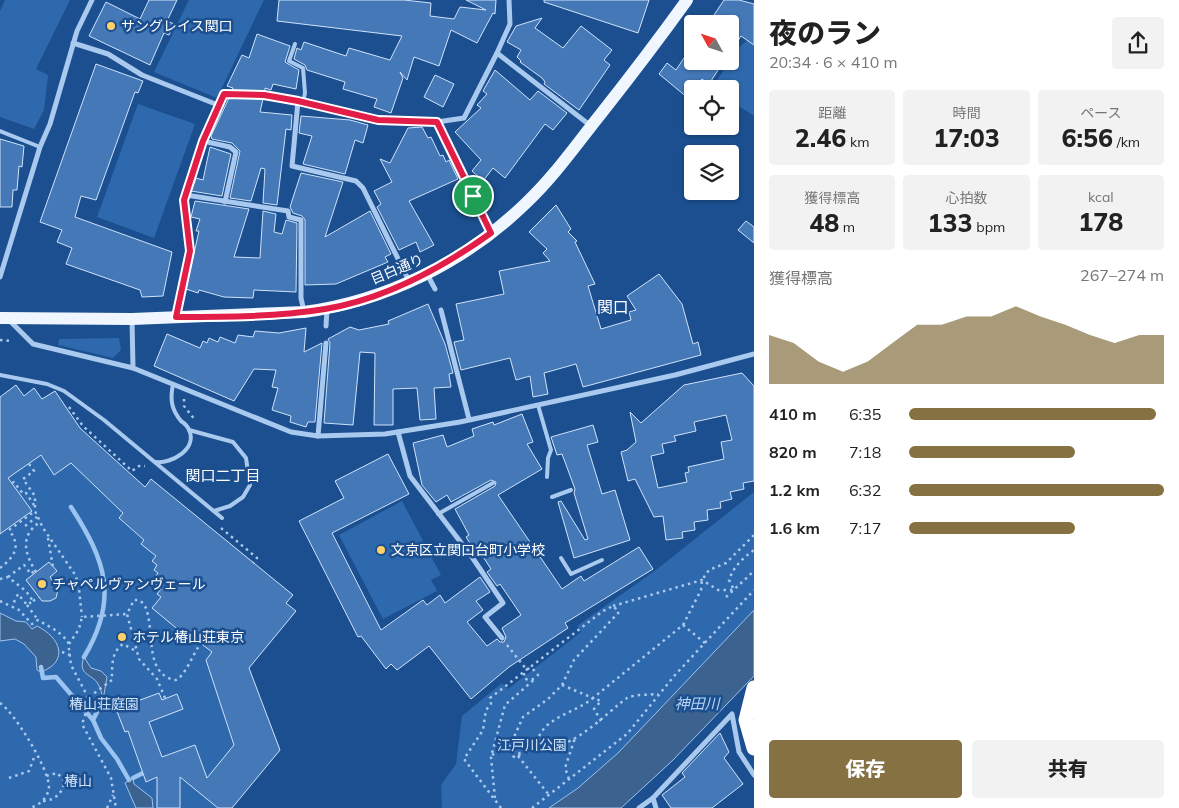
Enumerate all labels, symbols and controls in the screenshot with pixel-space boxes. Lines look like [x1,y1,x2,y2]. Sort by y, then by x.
north arrow [684,15,739,70]
map controls [684,15,739,200]
text: 夜のラン [769,15,881,50]
place label: サングレイス関口 [121,17,233,35]
button: share [1112,17,1164,69]
marker: サングレイス関口 [105,20,117,32]
text: 20:34 · 6 × 410 m [769,52,898,72]
button: locate [684,80,739,135]
text: 距離 [818,104,846,122]
text: 時間 [952,104,980,122]
text: ペース [1080,104,1121,122]
text: 2.46 [795,122,846,153]
text: 17:03 [933,122,1000,153]
text: 6:56 [1062,122,1113,153]
text: km [846,133,870,151]
text: /km [1113,133,1140,151]
button: layers [684,145,739,200]
pin [452,175,494,217]
icon: arrive [459,182,487,210]
text: kcal [1088,188,1114,206]
text: 獲得標高 [804,189,860,207]
text: 心拍数 [945,189,987,207]
text: 178 [1078,206,1123,237]
text: 48 [809,207,839,238]
text: 133 [928,207,973,238]
text: m [839,218,855,236]
text: bpm [973,218,1005,236]
street label: 目白通り [368,250,426,288]
text: 267–274 m [1080,265,1164,285]
text: 獲得標高 [769,268,833,288]
district label: 関口 [597,297,629,317]
text: 410 m [769,404,817,424]
text: 6:35 [849,404,881,424]
text: 820 m [769,442,817,462]
text: 7:18 [849,442,881,462]
district label: 関口二丁目 [185,466,261,485]
text: 1.2 km [769,480,820,500]
text: 6:32 [849,480,881,500]
text: 1.6 km [769,518,820,538]
text: 7:17 [849,518,881,538]
place label: 文京区立関口台町小学校 [391,541,545,559]
marker: 文京区立関口台町小学校 [375,544,387,556]
place label: チャペルヴァンヴェール [52,575,206,593]
marker: チャペルヴァンヴェール [36,578,48,590]
place label: ホテル椿山荘東京 [132,628,244,646]
marker: ホテル椿山荘東京 [116,631,128,643]
water label: 神田川 [674,694,721,713]
park label: 椿山荘庭園 [69,695,139,713]
park label: 江戸川公園 [497,736,567,754]
button: 保存 [769,740,962,798]
button: 共有 [972,740,1164,798]
park label: 椿山 [64,772,92,790]

